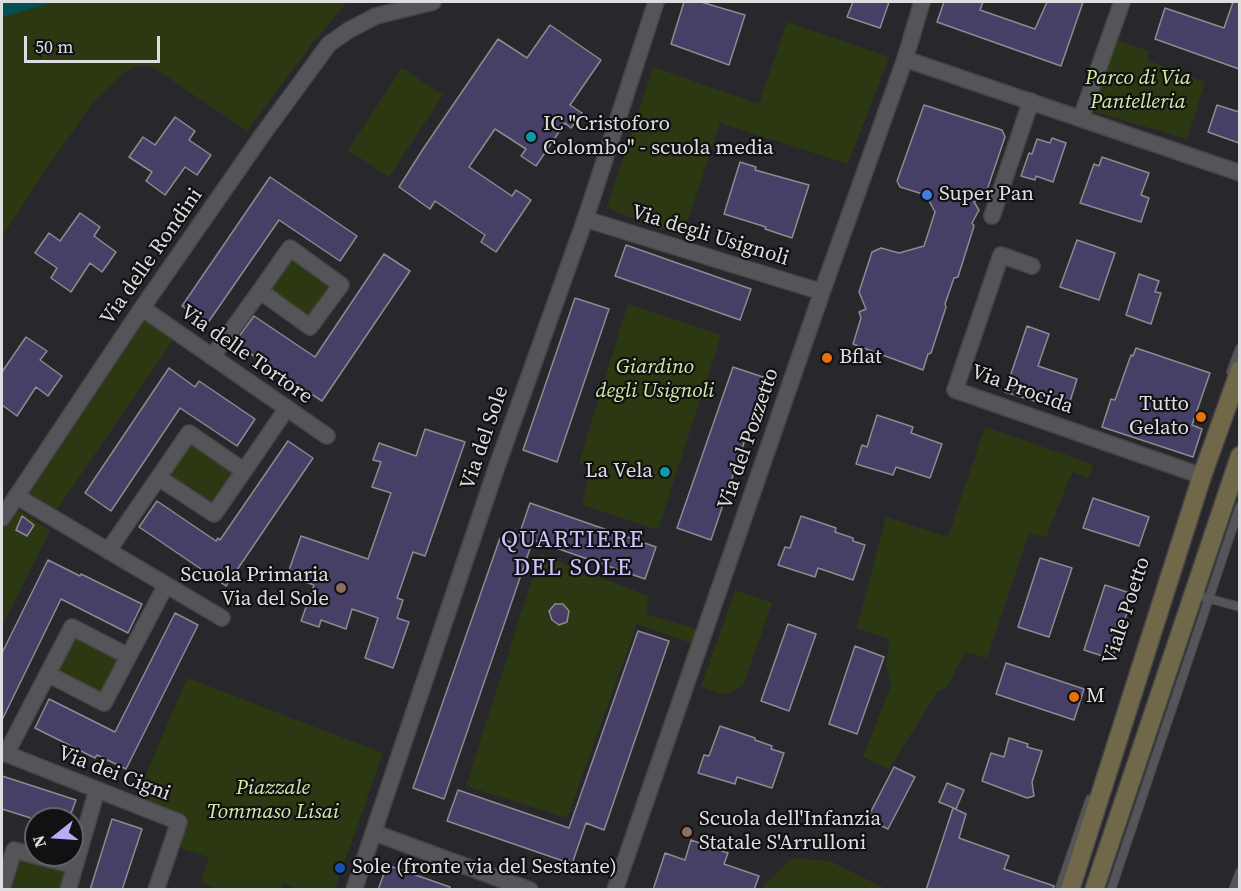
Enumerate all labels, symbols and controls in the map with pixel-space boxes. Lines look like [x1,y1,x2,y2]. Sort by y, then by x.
scale bar [27,24,164,62]
text: 50 m [35,34,73,59]
park label: Parco di Via Pantelleria [1085,66,1191,116]
place label: IC "Cristoforo Colombo" - scuola media [543,112,774,162]
marker: IC "Cristoforo Colombo" - scuola media [524,130,538,144]
place label: Super Pan [939,182,1034,208]
street label: Via delle Rondini [96,184,208,330]
marker: Super Pan [920,188,934,202]
street label: Via degli Usignoli [628,200,792,272]
street label: Via delle Tortore [175,300,317,410]
place label: Bflat [839,345,882,371]
marker: Bflat [820,351,834,365]
park label: Giardino degli Usignoli [595,355,715,405]
street label: Via Procida [968,360,1076,420]
street label: Via del Pozzetto [713,365,785,513]
street label: Via del Sole [456,383,514,493]
place label: Tutto Gelato [1129,392,1189,442]
marker: Tutto Gelato [1194,410,1208,424]
place label: La Vela [585,459,653,485]
marker: La Vela [658,465,672,479]
district label: QUARTIERE DEL SOLE [501,527,645,583]
street label: Viale Poetto [1098,554,1156,668]
place label: Scuola Primaria Via del Sole [180,563,329,613]
marker: Scuola Primaria Via del Sole [334,581,348,595]
place label: M [1086,684,1105,710]
marker: M [1067,690,1081,704]
street label: Via dei Cigni [54,741,174,807]
park label: Piazzale Tommaso Lisai [207,776,339,826]
north arrow [24,807,84,867]
place label: Scuola dell'Infanzia Statale S'Arrulloni [699,807,881,857]
marker: Scuola dell'Infanzia Statale S'Arrulloni [680,825,694,839]
text: N [26,833,51,850]
place label: Sole (fronte via del Sestante) [352,855,617,881]
marker: Sole (fronte via del Sestante) [333,861,347,875]

